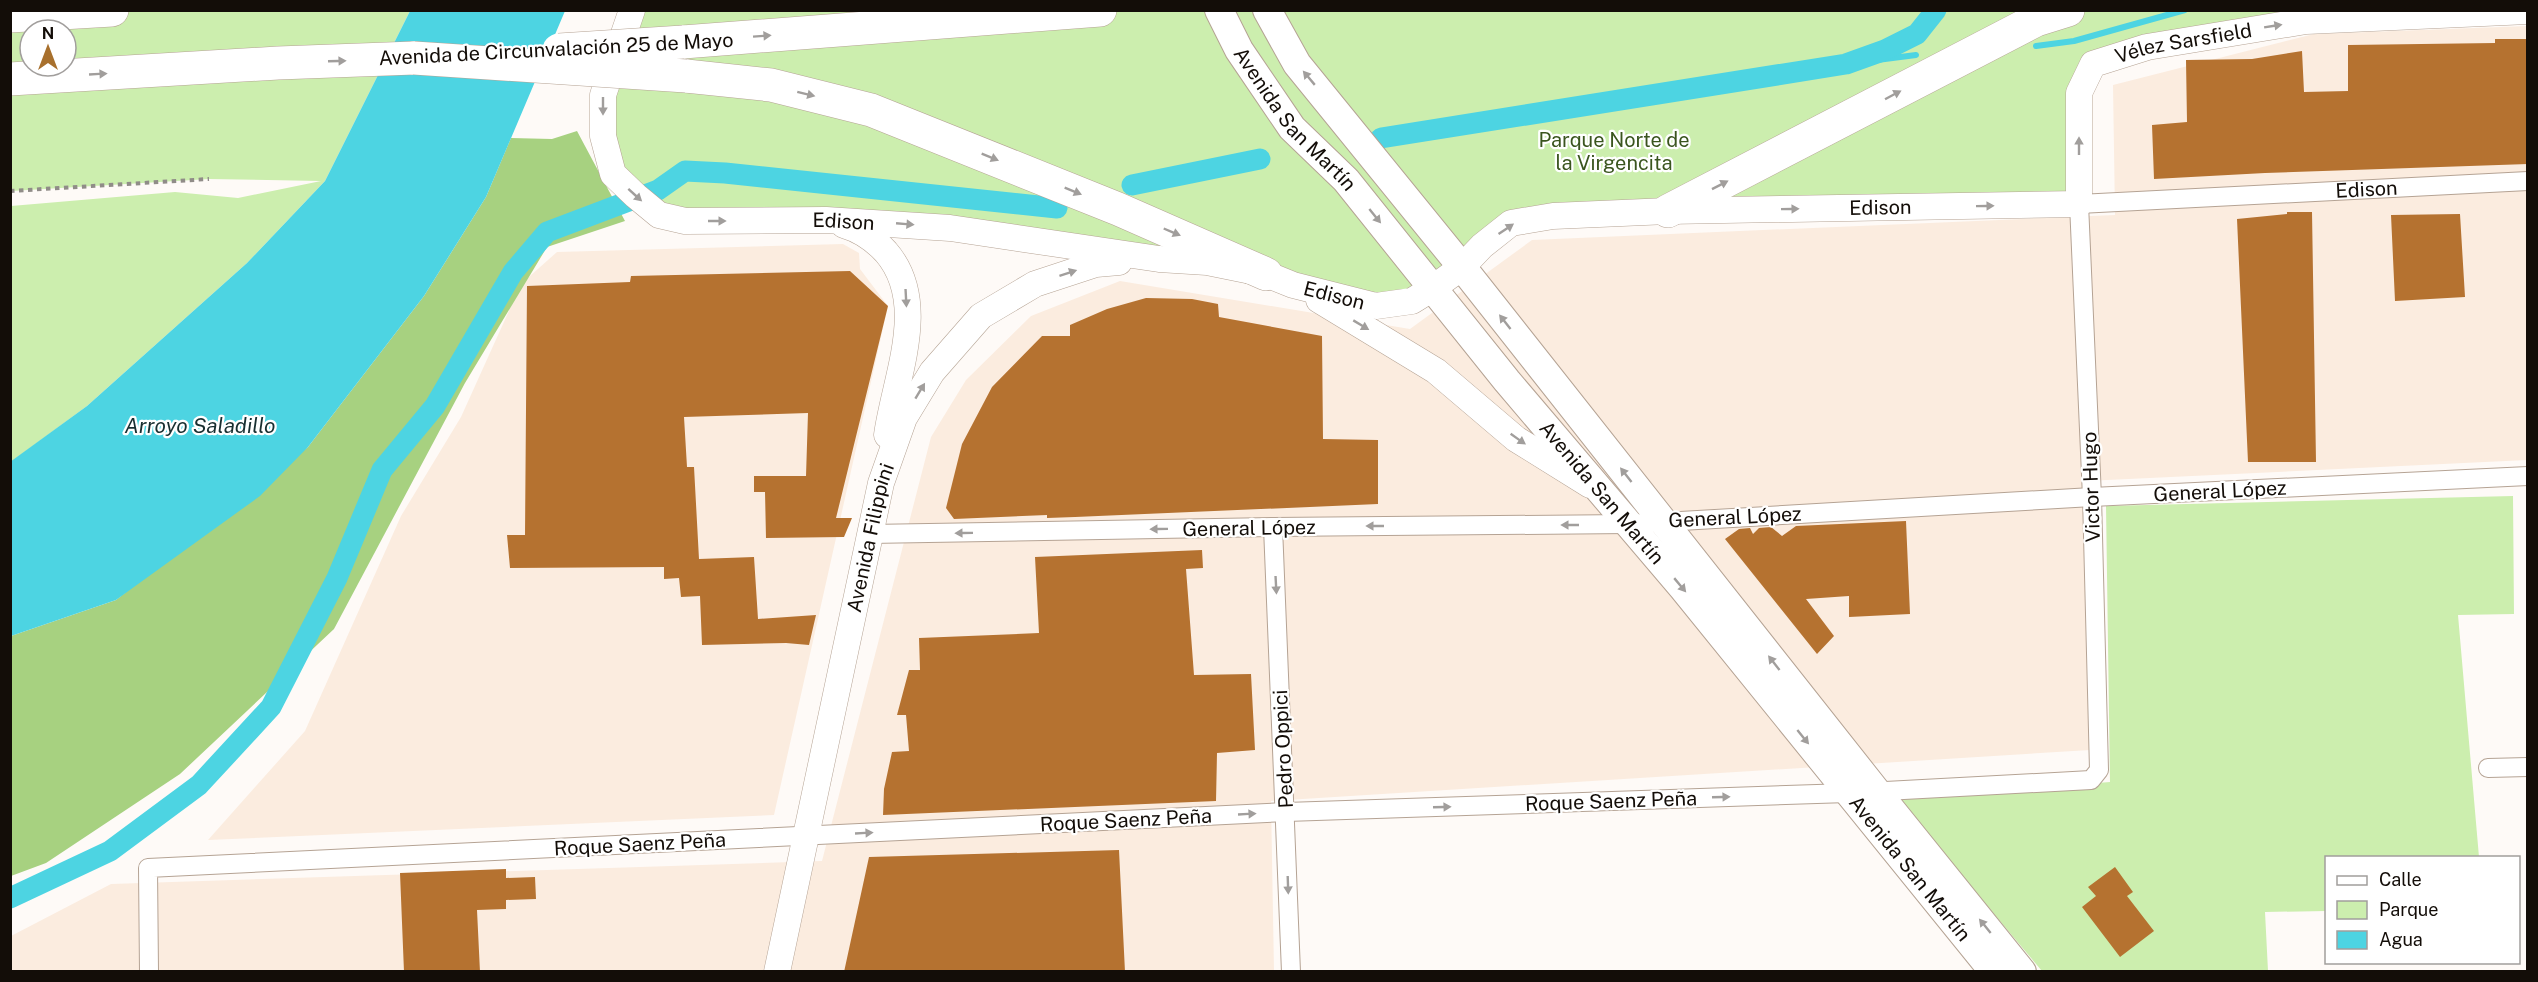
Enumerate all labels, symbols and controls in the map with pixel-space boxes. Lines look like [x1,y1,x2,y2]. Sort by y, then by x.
north arrow [18,18,78,78]
street label: Vélez Sarsfield [2112,18,2253,68]
one-way arrow [2264,22,2283,31]
text: N [42,24,54,43]
street label: Avenida de Circunvalación 25 de Mayo [378,28,734,70]
one-way arrow [752,32,771,41]
street label: Avenida San Martín [1229,43,1362,195]
one-way arrow [327,56,346,65]
one-way arrow [88,69,107,78]
one-way arrow [1303,70,1316,86]
one-way arrow [797,89,815,99]
one-way arrow [1885,90,1902,100]
one-way arrow [598,97,608,116]
park label: Parque Norte de la Virgencita [1538,128,1690,175]
one-way arrow [2074,136,2084,155]
one-way arrow [982,152,1000,162]
street label: Edison [2335,176,2398,203]
one-way arrow [1712,180,1729,190]
one-way arrow [1065,186,1083,196]
one-way arrow [628,188,643,202]
street label: Edison [1849,195,1912,220]
one-way arrow [1975,201,1994,211]
one-way arrow [1780,205,1799,214]
street label: Edison [812,208,875,235]
one-way arrow [1369,208,1382,224]
one-way arrow [708,216,727,226]
one-way arrow [896,219,915,229]
one-way arrow [1497,223,1514,234]
one-way arrow [1163,228,1181,237]
one-way arrow [1059,268,1077,277]
street label: Edison [1301,276,1367,315]
one-way arrow [902,289,911,308]
one-way arrow [1499,314,1512,330]
one-way arrow [1353,320,1369,331]
one-way arrow [915,383,926,399]
water label: Arroyo Saladillo [125,413,275,438]
street label: Avenida San Martín [1534,416,1669,569]
street label: Victor Hugo [2077,431,2105,543]
one-way arrow [1511,433,1526,445]
street label: Avenida Filippini [842,460,899,615]
one-way arrow [1620,468,1632,483]
street label: General López [2153,476,2287,506]
street label: General López [1668,502,1802,532]
street label: General López [1182,515,1316,541]
one-way arrow [1561,520,1580,530]
one-way arrow [1366,521,1385,531]
one-way arrow [1150,524,1169,534]
one-way arrow [955,528,974,537]
one-way arrow [1271,576,1280,595]
one-way arrow [1674,577,1687,593]
one-way arrow [1769,656,1781,671]
street label: Pedro Oppici [1268,689,1298,809]
one-way arrow [1796,729,1808,744]
street label: Roque Saenz Peña [1525,786,1697,816]
street label: Avenida San Martín [1844,791,1976,946]
one-way arrow [1712,793,1731,802]
one-way arrow [1433,802,1452,812]
street label: Roque Saenz Peña [1039,804,1213,836]
one-way arrow [1238,810,1257,819]
street label: Roque Saenz Peña [553,828,727,860]
one-way arrow [854,828,873,837]
legend [2325,856,2520,964]
text: Calle [2379,869,2422,890]
one-way arrow [1284,875,1293,894]
text: Parque [2379,899,2439,920]
one-way arrow [1979,918,1992,934]
text: Agua [2379,929,2423,950]

